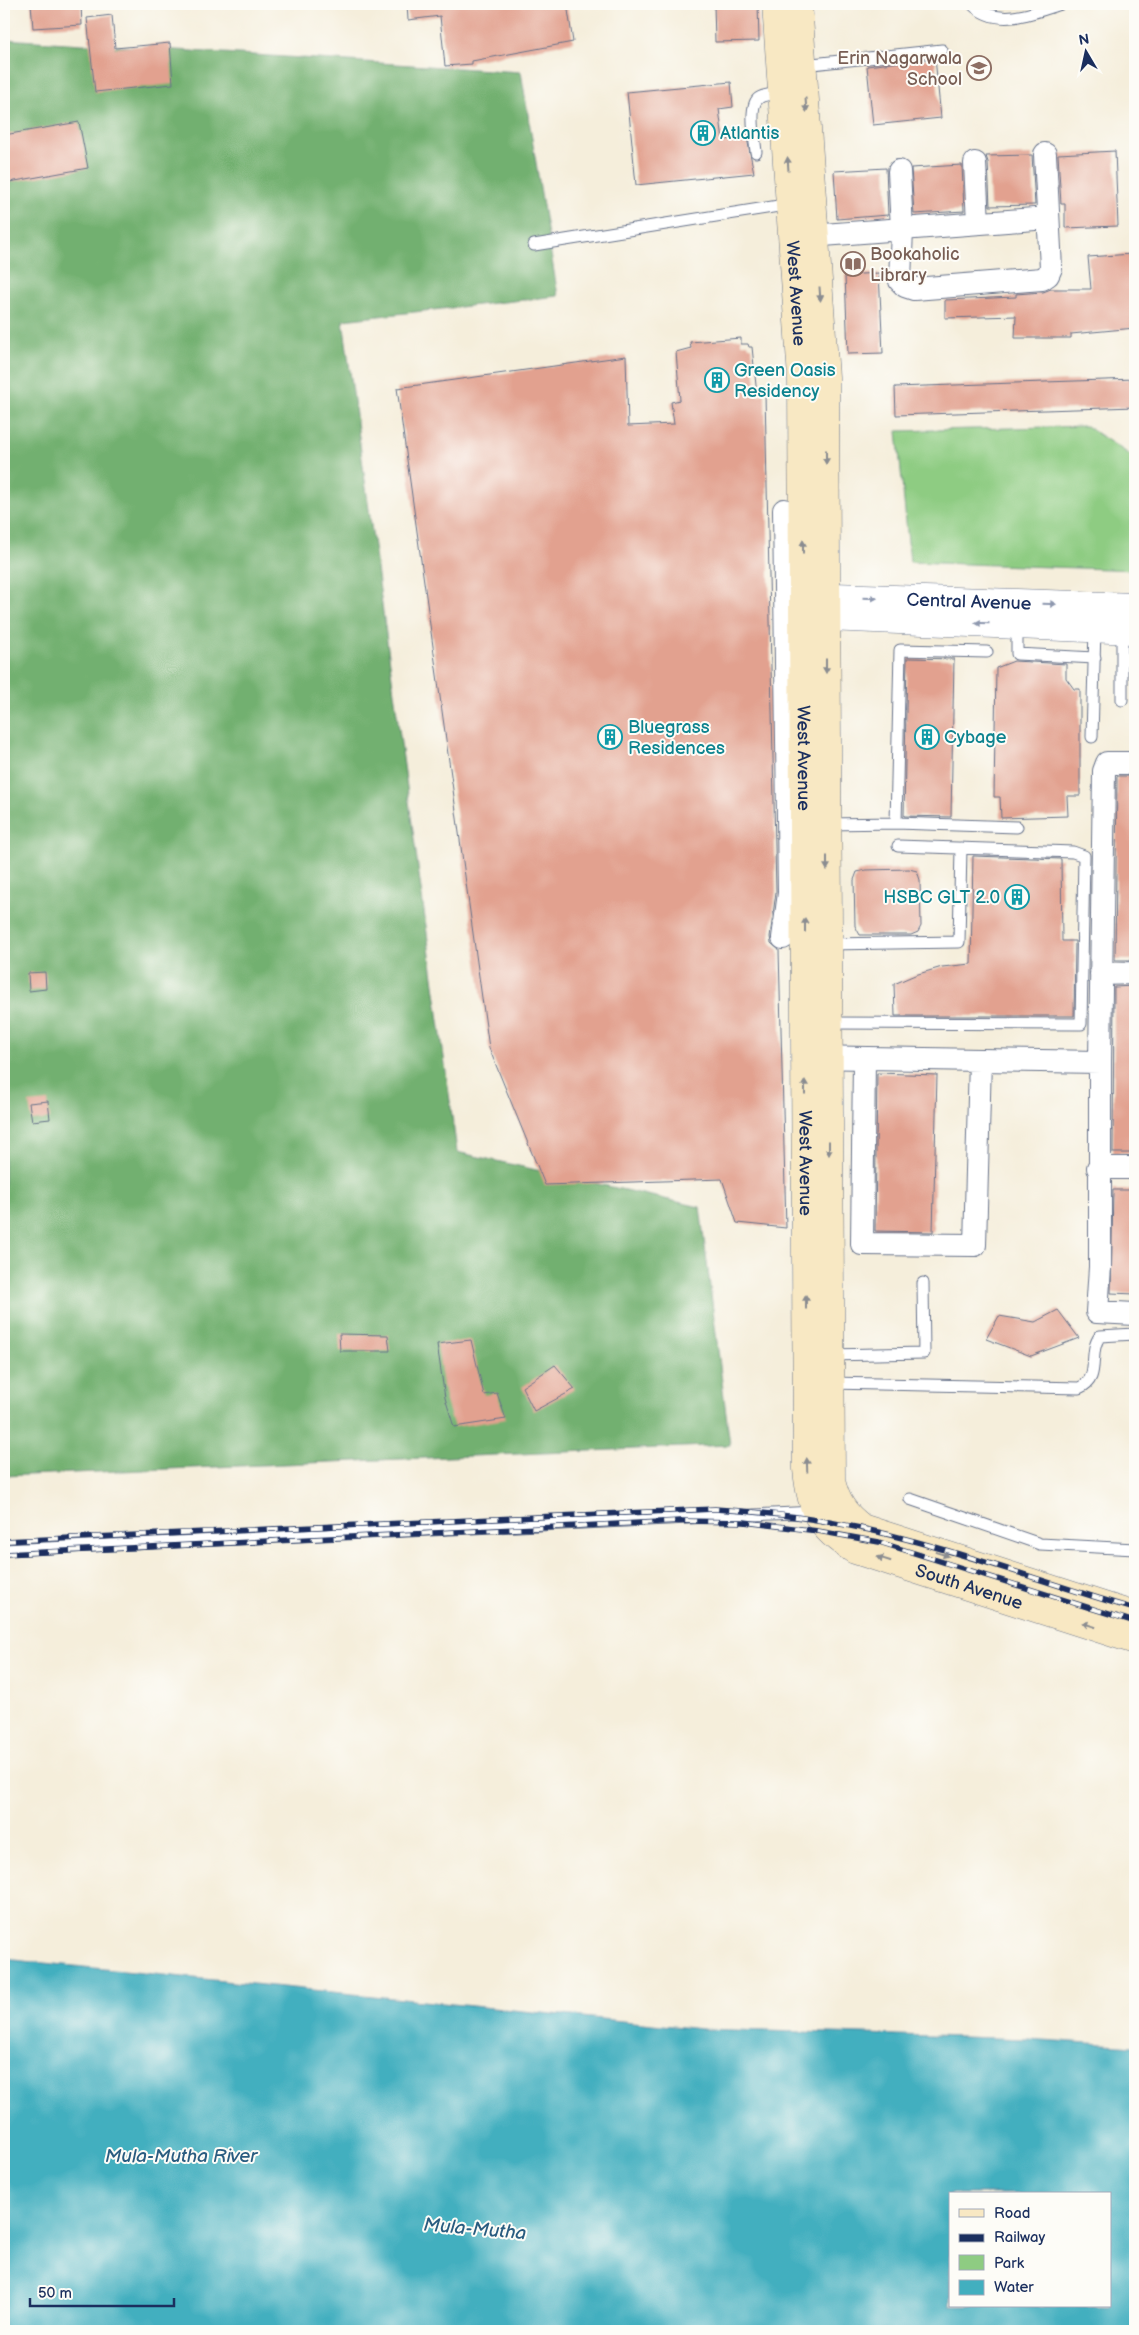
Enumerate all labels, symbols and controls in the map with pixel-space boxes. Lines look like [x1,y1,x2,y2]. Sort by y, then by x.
north arrow [1062,28,1112,78]
text: N [1078,30,1091,49]
place label: Erin Nagarwala School [837,48,962,90]
school or university icon: Erin Nagarwala School [966,55,992,81]
one-way arrow [802,97,810,113]
building icon: Atlantis [690,120,716,146]
place label: Atlantis [720,123,779,144]
one-way arrow [783,156,791,172]
street label: West Avenue [781,240,810,347]
place label: Bookaholic Library [870,244,959,286]
library icon: Bookaholic Library [840,251,866,277]
one-way arrow [816,287,824,303]
place label: Green Oasis Residency [734,360,836,402]
building icon: Green Oasis Residency [704,367,730,393]
one-way arrow [822,449,830,465]
one-way arrow [799,539,807,555]
street label: Central Avenue [906,589,1032,615]
one-way arrow [862,594,878,602]
one-way arrow [1042,601,1058,609]
one-way arrow [973,619,989,627]
one-way arrow [823,658,831,674]
street label: West Avenue [792,705,814,811]
place label: Bluegrass Residences [628,717,725,759]
building icon: Bluegrass Residences [597,724,623,750]
building icon: Cybage [914,724,940,750]
place label: Cybage [944,727,1007,748]
one-way arrow [823,855,831,871]
building icon: HSBC GLT 2.0 [1004,884,1030,910]
place label: HSBC GLT 2.0 [883,887,1000,908]
one-way arrow [801,916,809,932]
one-way arrow [801,1079,809,1095]
street label: West Avenue [794,1110,816,1216]
one-way arrow [825,1140,833,1156]
one-way arrow [802,1294,810,1310]
one-way arrow [803,1456,811,1472]
one-way arrow [934,1550,949,1558]
one-way arrow [876,1555,891,1563]
street label: South Avenue [913,1560,1026,1614]
one-way arrow [1081,1621,1096,1628]
water label: Mula-Mutha River [105,2145,258,2168]
legend [949,2192,1112,2308]
text: Road [994,2204,1030,2223]
water label: Mula-Mutha [423,2214,527,2245]
text: Railway [994,2228,1045,2247]
text: Park [994,2254,1025,2273]
scale bar [30,2275,174,2307]
text: Water [994,2278,1034,2297]
text: 50 m [38,2284,72,2303]

